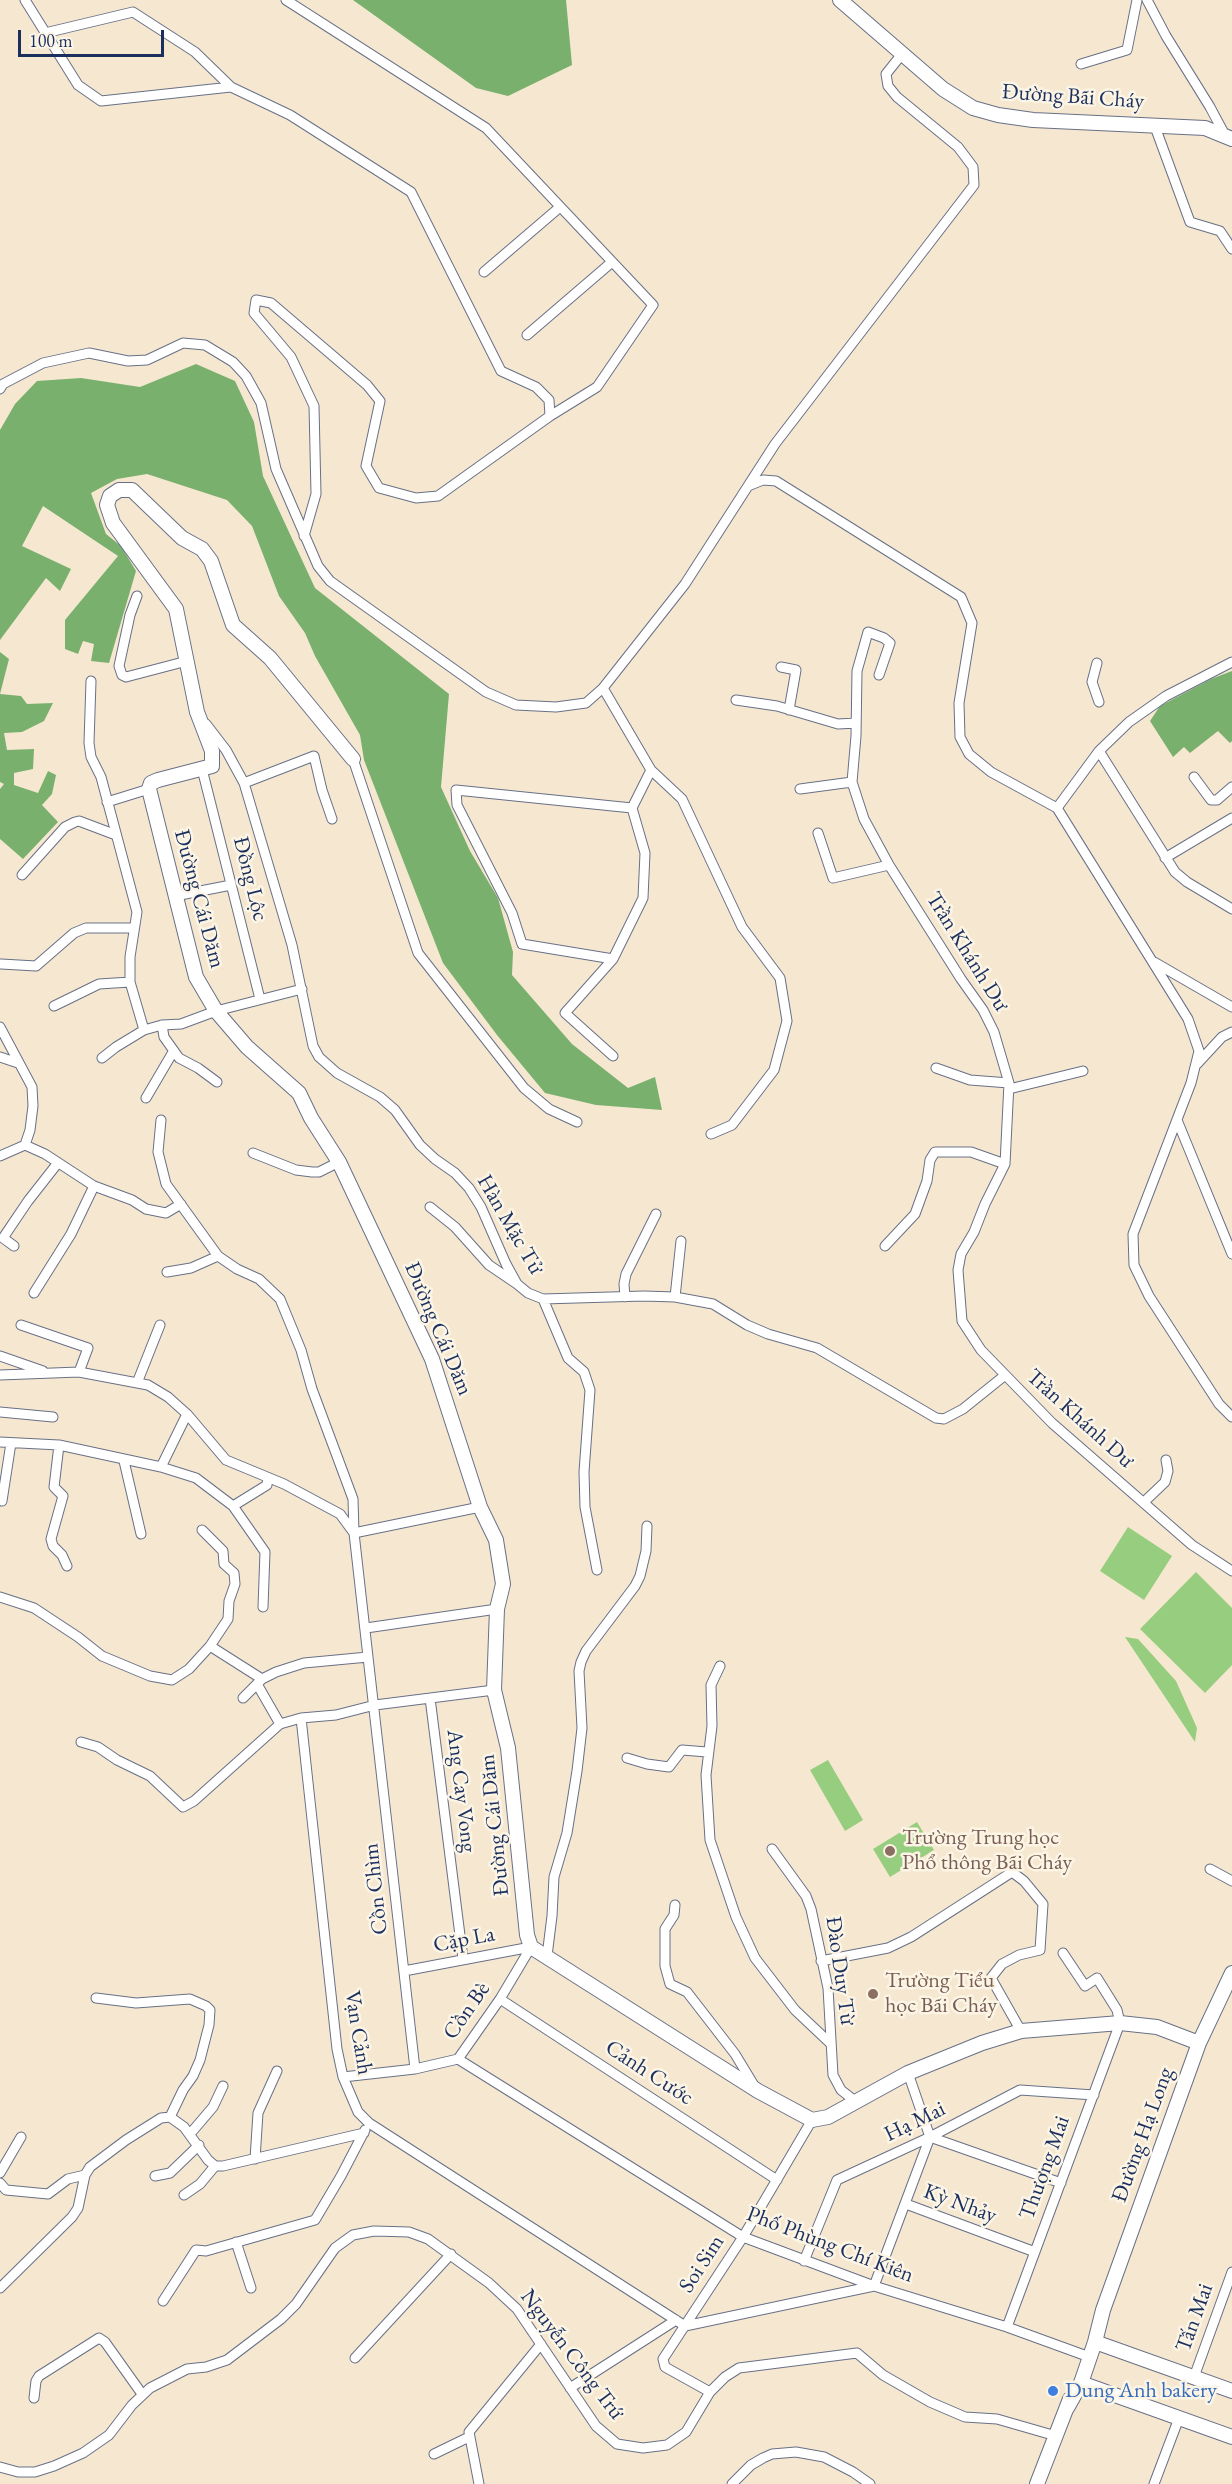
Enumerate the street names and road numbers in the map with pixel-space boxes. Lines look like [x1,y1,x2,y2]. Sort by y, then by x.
street label: Đường Bãi Cháy [1001,79,1145,115]
street label: Đường Cái Dăm [168,827,230,971]
street label: Đồng Lộc [227,834,273,924]
street label: Trần Khánh Dư [920,887,1014,1017]
street label: Hàn Mặc Tử [471,1170,549,1280]
street label: Đường Cái Dăm [398,1258,478,1400]
street label: Trần Khánh Dư [1021,1364,1139,1474]
street label: Ang Cay Vong [440,1728,482,1854]
street label: Đường Cái Dăm [474,1753,516,1897]
street label: Cồn Chìm [358,1842,394,1936]
street label: Đào Duy Từ [819,1915,861,2027]
street label: Cặp La [431,1921,497,1959]
street label: Cồn Bè [438,1977,496,2045]
street label: Vạn Cảnh [338,1989,378,2077]
street label: Cảnh Cước [600,2035,698,2111]
street label: Đường Hạ Long [1106,2064,1180,2206]
street label: Hạ Mai [880,2096,950,2148]
street label: Thượng Mai [1014,2112,1076,2224]
street label: Kỳ Nhảy [920,2179,1000,2229]
street label: Phố Phùng Chí Kiên [743,2201,917,2289]
street label: Soi Sim [674,2230,730,2298]
street label: Tấn Mai [1170,2280,1220,2356]
street label: Nguyễn Công Trứ [514,2285,630,2425]

